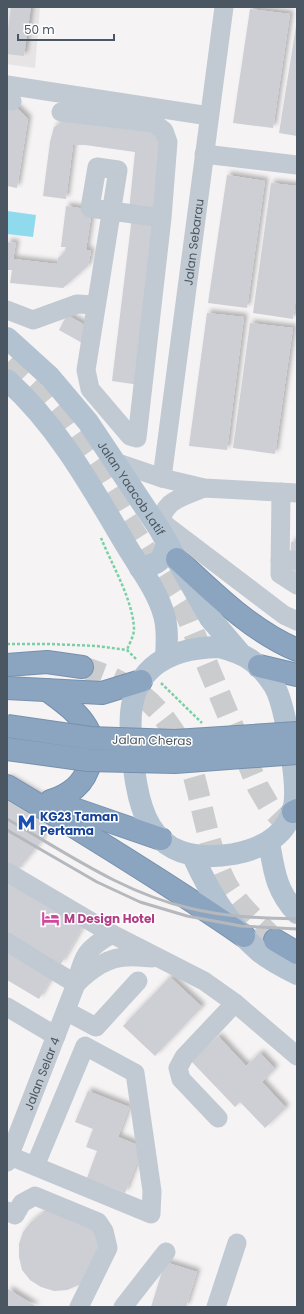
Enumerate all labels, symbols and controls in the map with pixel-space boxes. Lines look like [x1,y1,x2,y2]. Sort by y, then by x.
scale bar [18,16,114,42]
text: 50 m [24,21,55,38]
street label: Jalan Sebarau [179,198,207,287]
street label: Jalan Yaacob Latif [94,437,170,538]
street label: Jalan Cheras [112,731,192,749]
place label: KG23 Taman Pertama [40,808,118,839]
metro station icon: KG23 Taman Pertama [17,813,37,833]
hotel icon: M Design Hotel [41,908,61,928]
place label: M Design Hotel [64,910,155,927]
street label: Jalan Selar 4 [19,1034,63,1113]

